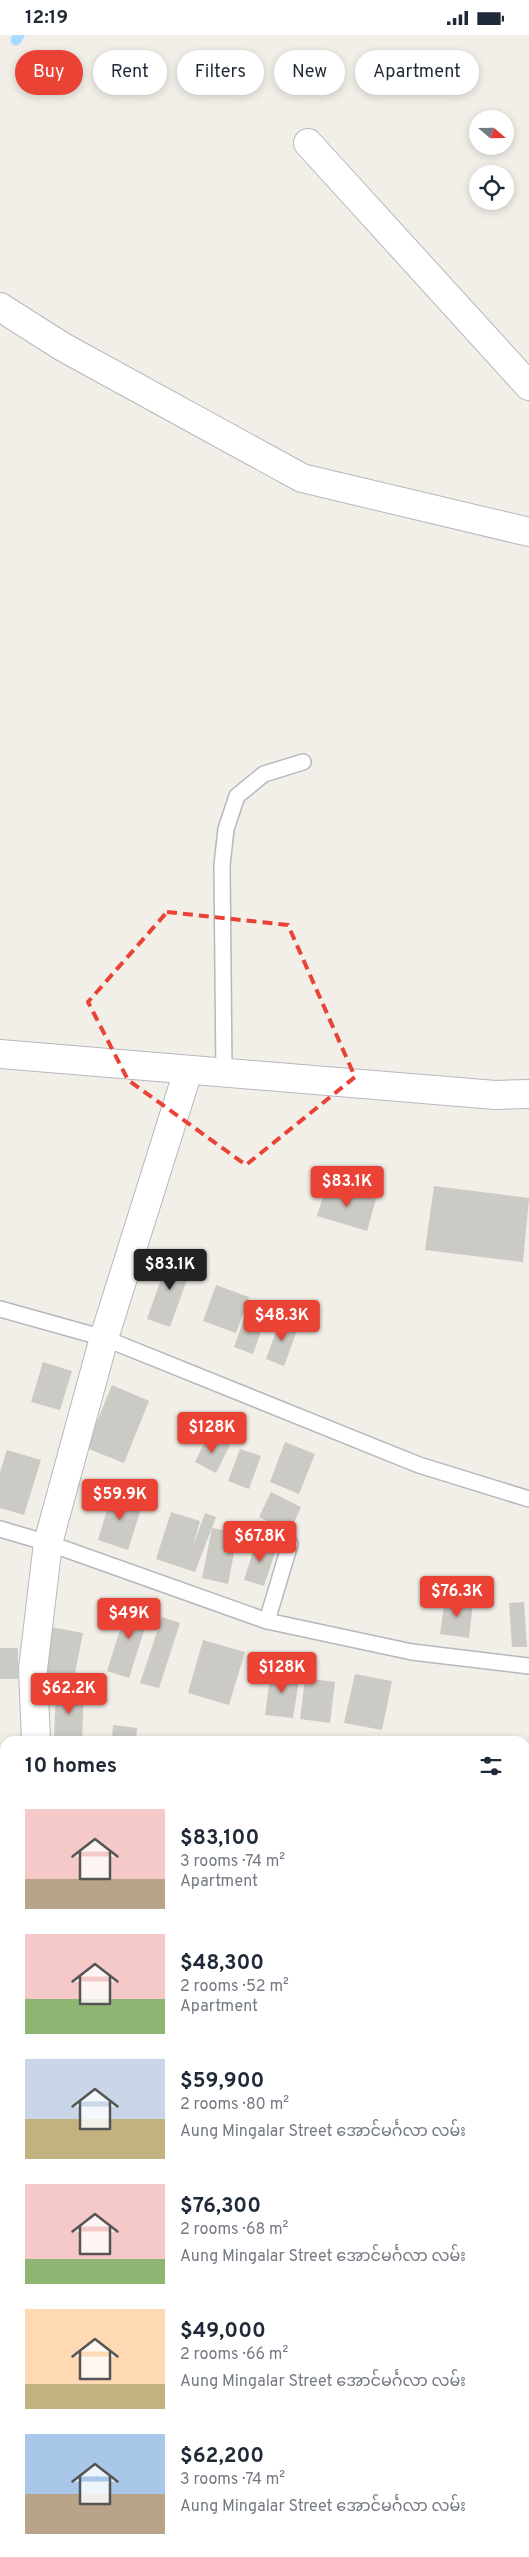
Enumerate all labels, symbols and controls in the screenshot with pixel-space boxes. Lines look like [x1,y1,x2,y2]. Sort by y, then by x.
text: 12:19 [25,6,68,30]
chip: Buy [15,50,83,95]
chip: Rent [93,50,167,95]
chip: Filters [177,50,264,95]
chip: New [274,50,345,95]
chip: Apartment [355,50,479,95]
north arrow [469,110,514,155]
map controls [469,110,514,210]
button: locate [469,165,514,210]
pin: $83.1K [306,1165,388,1208]
text: $83.1K [322,1172,372,1192]
pin: $83.1K [129,1249,211,1291]
text: $83.1K [145,1255,195,1275]
pin: $48.3K [241,1299,323,1342]
text: $48.3K [255,1306,309,1326]
pin: $128K [177,1411,247,1454]
text: $128K [188,1418,236,1438]
pin: $59.9K [79,1479,161,1521]
text: $59.9K [93,1485,147,1505]
pin: $67.8K [219,1521,301,1563]
text: $67.8K [234,1527,286,1547]
pin: $76.3K [416,1575,498,1618]
text: $76.3K [431,1582,483,1602]
pin: $49K [99,1597,159,1640]
text: $49K [108,1604,150,1624]
pin: $128K [247,1651,317,1694]
text: $128K [258,1658,306,1678]
pin: $62.2K [28,1673,110,1715]
text: $62.2K [42,1679,96,1699]
icon: filters [477,1752,505,1780]
text: 10 homes [25,1753,117,1780]
text: $83,100 [180,1825,259,1852]
icon: home [65,1829,125,1889]
text: 3 rooms · 74 m² [180,1852,285,1872]
text: Apartment [180,1872,258,1892]
text: $48,300 [180,1950,264,1977]
icon: home [65,1954,125,2014]
text: 2 rooms · 52 m² [180,1977,289,1997]
text: Apartment [180,1997,258,2017]
text: $59,900 [180,2068,264,2095]
icon: home [65,2079,125,2139]
text: 2 rooms · 80 m² [180,2095,289,2115]
text: Aung Mingalar Street အောင်မင်္ဂလာ လမ်း [180,2122,466,2142]
text: $76,300 [180,2193,261,2220]
icon: home [65,2204,125,2264]
text: 2 rooms · 68 m² [180,2220,288,2240]
text: Aung Mingalar Street အောင်မင်္ဂလာ လမ်း [180,2247,466,2267]
text: $49,000 [180,2318,266,2345]
icon: home [65,2329,125,2389]
text: 2 rooms · 66 m² [180,2345,288,2365]
text: Aung Mingalar Street အောင်မင်္ဂလာ လမ်း [180,2372,466,2392]
text: $62,200 [180,2443,264,2470]
icon: home [65,2454,125,2514]
text: 3 rooms · 74 m² [180,2470,285,2490]
text: Aung Mingalar Street အောင်မင်္ဂလာ လမ်း [180,2497,466,2517]

